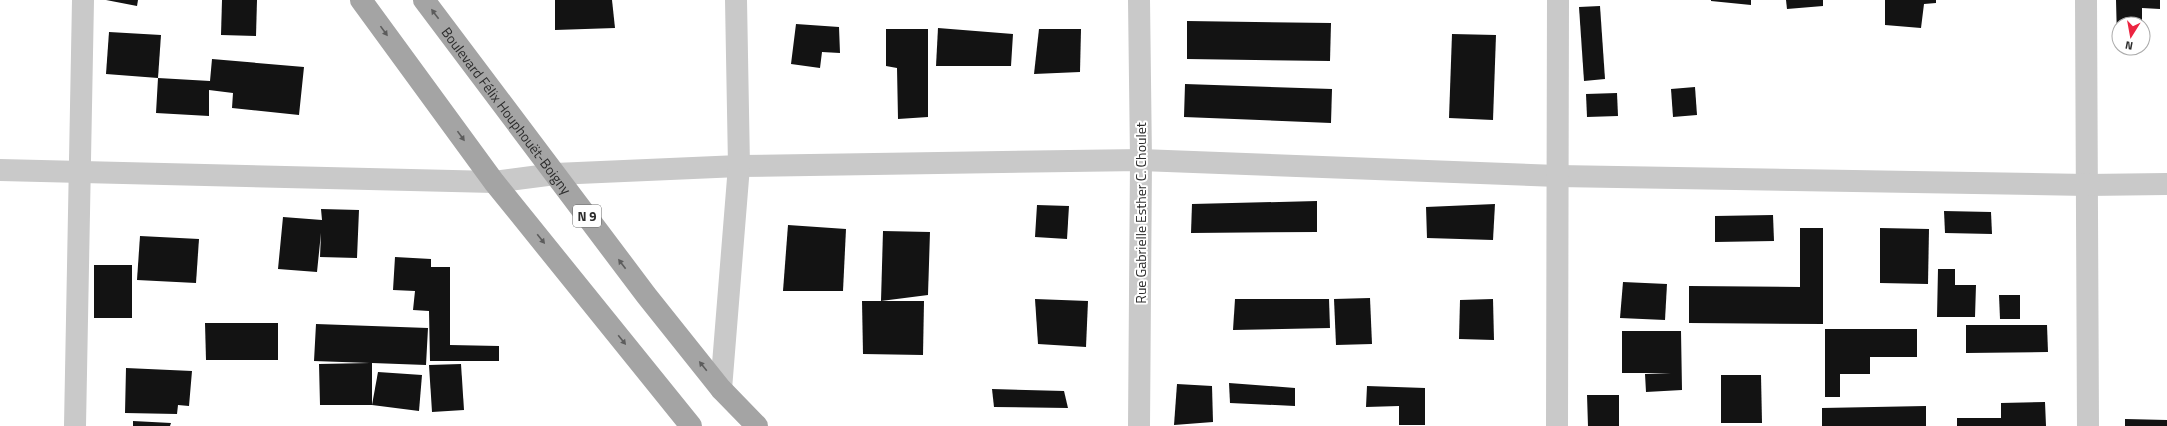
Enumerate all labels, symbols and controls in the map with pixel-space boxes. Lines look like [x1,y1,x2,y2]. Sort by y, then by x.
one-way arrow [431,9,439,20]
north arrow [2111,16,2151,56]
street label: Boulevard Félix Houphouët-Boigny [437,22,577,199]
one-way arrow [380,26,388,37]
text: N [2124,37,2134,54]
street label: Rue Gabrielle Esther C. Choulet [1130,122,1151,304]
one-way arrow [457,131,465,142]
road number: N 9 [573,205,601,227]
one-way arrow [536,234,545,245]
one-way arrow [618,258,627,269]
one-way arrow [618,335,627,346]
one-way arrow [698,360,707,371]

